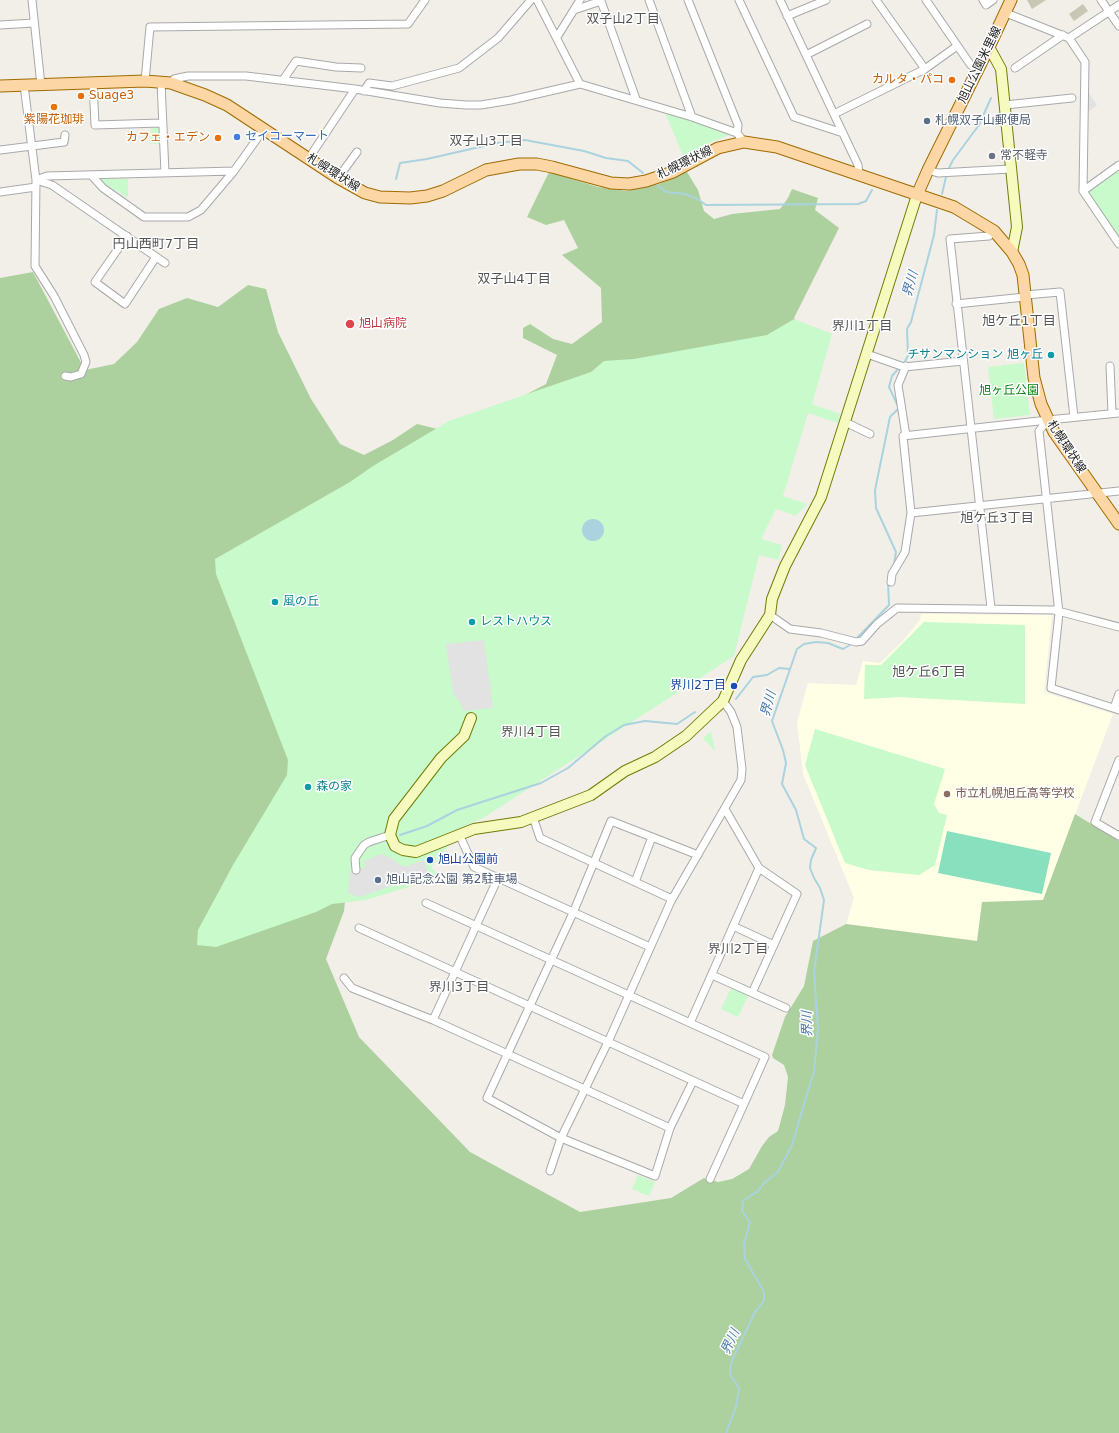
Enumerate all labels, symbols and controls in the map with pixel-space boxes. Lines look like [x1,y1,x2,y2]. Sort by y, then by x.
district label: 双子山2丁目 [586,12,660,28]
street label: 旭山公園米里線 [955,24,1005,106]
place label: カルタ・パコ [872,73,944,87]
marker: カルタ・パコ [947,75,957,85]
place label: Suage3 [89,89,134,103]
marker: Suage3 [76,91,86,101]
marker: 紫陽花珈琲 [49,102,59,112]
place label: 紫陽花珈琲 [24,113,84,127]
place label: 札幌双子山郵便局 [935,114,1031,128]
marker: 札幌双子山郵便局 [922,116,932,126]
place label: セイコーマート [245,130,329,144]
place label: カフェ・エデン [126,131,210,145]
marker: セイコーマート [232,132,242,142]
marker: カフェ・エデン [213,133,223,143]
district label: 双子山3丁目 [449,134,523,150]
street label: 札幌環状線 [655,143,715,183]
place label: 常不軽寺 [1000,149,1048,163]
street label: 札幌環状線 [304,151,362,195]
marker: 常不軽寺 [987,151,997,161]
district label: 円山西町7丁目 [113,237,199,253]
water label: 界川 [900,269,922,299]
district label: 双子山4丁目 [477,272,551,288]
district label: 旭ケ丘1丁目 [982,314,1056,330]
place label: 旭山病院 [359,317,407,331]
marker: 旭山病院 [344,318,356,330]
district label: 界川1丁目 [832,319,892,335]
place label: チサンマンション 旭ヶ丘 [907,348,1043,362]
marker: チサンマンション 旭ヶ丘 [1046,350,1056,360]
park label: 旭ヶ丘公園 [979,384,1039,398]
street label: 札幌環状線 [1044,418,1088,476]
district label: 旭ケ丘3丁目 [960,511,1034,527]
place label: 風の丘 [283,595,319,609]
marker: 風の丘 [270,597,280,607]
place label: レストハウス [480,615,552,629]
marker: レストハウス [467,617,477,627]
district label: 旭ケ丘6丁目 [892,665,966,681]
place label: 界川2丁目 [670,679,726,693]
marker: 界川2丁目 [729,681,739,691]
water label: 界川 [758,689,780,719]
district label: 界川4丁目 [501,725,561,741]
place label: 森の家 [316,780,352,794]
marker: 森の家 [303,782,313,792]
place label: 市立札幌旭丘高等学校 [955,787,1075,801]
marker: 市立札幌旭丘高等学校 [942,789,952,799]
place label: 旭山公園前 [438,853,498,867]
marker: 旭山公園前 [425,855,435,865]
place label: 旭山記念公園 第2駐車場 [386,873,517,887]
marker: 旭山記念公園 第2駐車場 [373,875,383,885]
district label: 界川2丁目 [708,942,768,958]
district label: 界川3丁目 [429,980,489,996]
water label: 界川 [800,1011,816,1037]
water label: 界川 [718,1327,744,1357]

